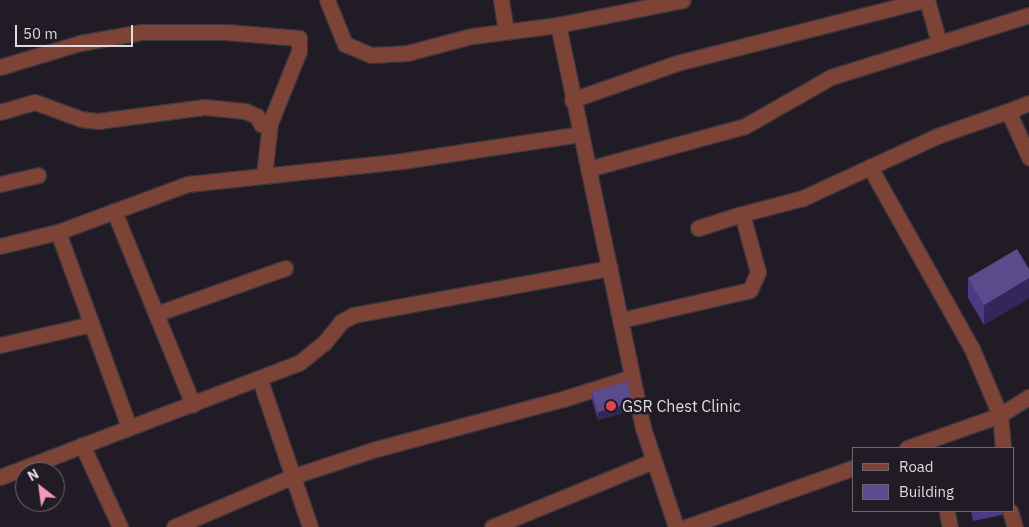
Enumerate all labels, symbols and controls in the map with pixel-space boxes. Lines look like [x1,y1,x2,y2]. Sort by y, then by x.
scale bar [18,15,135,47]
text: 50 m [23,24,58,43]
place label: GSR Chest Clinic [622,396,741,416]
marker: GSR Chest Clinic [604,399,618,413]
legend [852,447,1014,512]
text: Road [899,457,934,476]
north arrow [15,462,65,512]
text: N [24,465,42,485]
text: Building [899,482,954,501]

